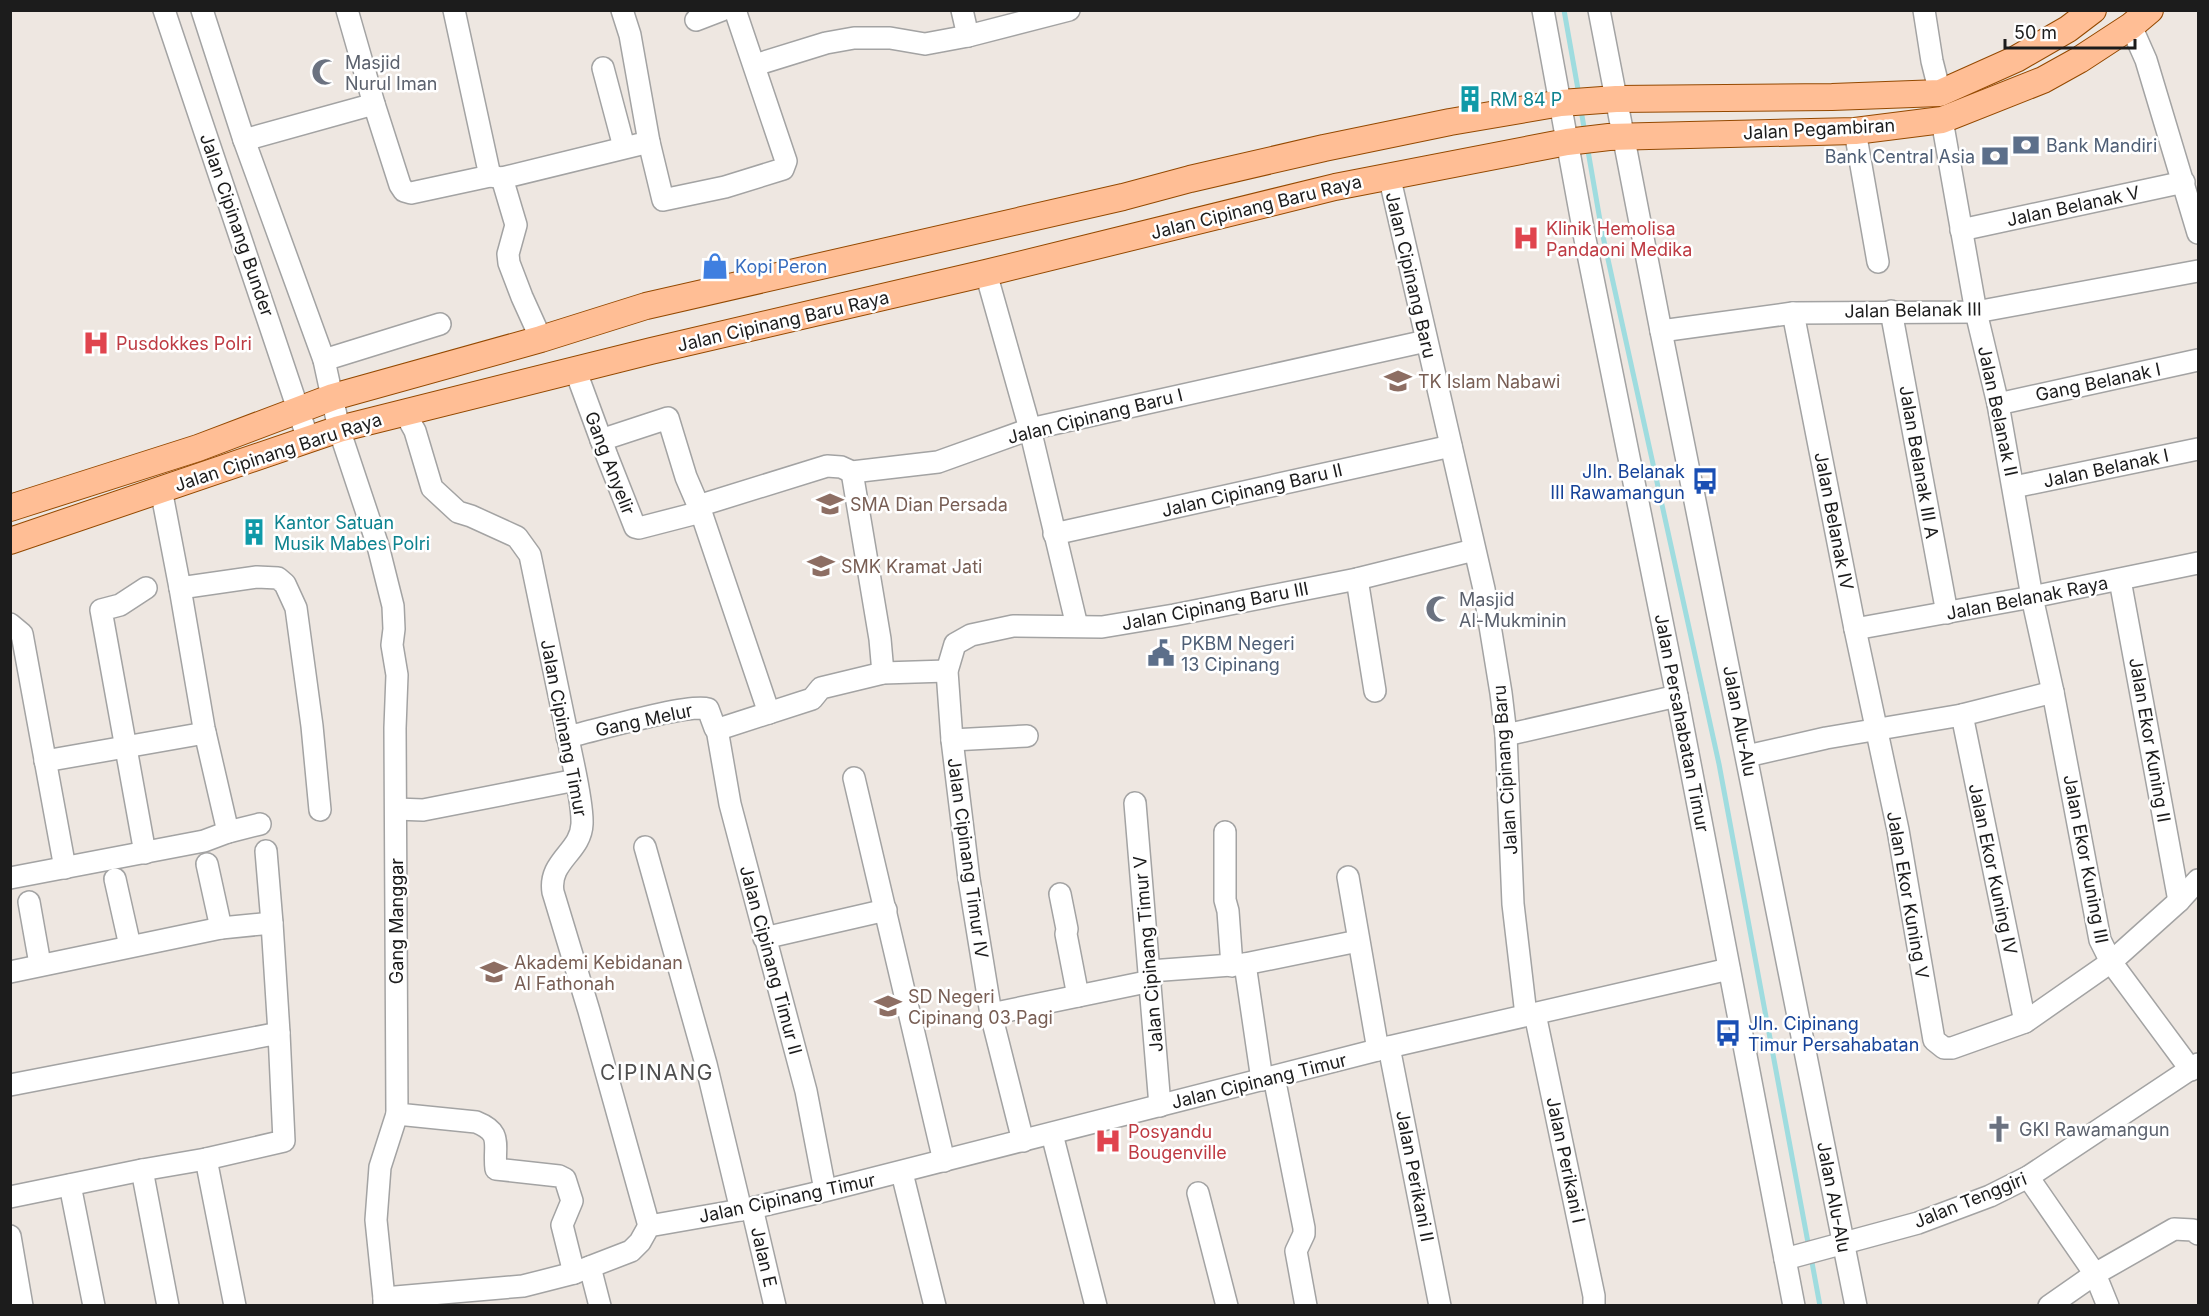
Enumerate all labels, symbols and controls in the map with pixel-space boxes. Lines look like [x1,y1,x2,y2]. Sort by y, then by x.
scale bar [2005,12,2136,50]
text: 50 m [2014,22,2057,43]
place label: Masjid Nurul Iman [345,52,437,94]
mosque icon: Masjid Nurul Iman [310,57,340,87]
building icon: RM 84 P [1455,84,1485,114]
place label: RM 84 P [1490,89,1562,110]
street label: Jalan Pegambiran [1742,115,1896,143]
bank icon: Bank Mandiri [2011,130,2041,160]
street label: Jalan Cipinang Bunder [196,131,278,320]
place label: Bank Mandiri [2046,135,2157,156]
bank icon: Bank Central Asia [1980,141,2010,171]
place label: Bank Central Asia [1825,146,1975,167]
street label: Jalan Cipinang Baru Raya [1148,171,1364,243]
street label: Jalan Belanak V [2005,182,2141,230]
street label: Jalan Cipinang Baru [1382,190,1440,360]
place label: Klinik Hemolisa Pandaoni Medika [1546,218,1692,260]
hospital icon: Klinik Hemolisa Pandaoni Medika [1511,223,1541,253]
shop icon: Kopi Peron [700,251,730,281]
place label: Kopi Peron [735,256,827,277]
street label: Jalan Cipinang Baru Raya [675,286,891,356]
street label: Jalan Belanak III [1844,298,1982,322]
hospital icon: Pusdokkes Polri [81,328,111,358]
place label: Pusdokkes Polri [116,333,252,354]
street label: Jalan Belanak II [1974,344,2022,478]
street label: Gang Belanak I [2033,358,2163,406]
school or university icon: TK Islam Nabawi [1383,366,1413,396]
place label: TK Islam Nabawi [1418,371,1560,392]
street label: Jalan Cipinang Baru I [1005,384,1185,448]
street label: Jalan Belanak III A [1895,384,1943,540]
street label: Gang Anyelir [581,408,639,518]
street label: Jalan Cipinang Baru Raya [172,409,384,495]
street label: Jalan Belanak I [2041,444,2171,492]
street label: Jalan Belanak IV [1810,450,1858,592]
street label: Jalan Cipinang Baru II [1160,459,1344,521]
place label: Jln. Belanak III Rawamangun [1550,461,1685,503]
bus stop icon: Jln. Belanak III Rawamangun [1690,466,1720,496]
school or university icon: SMA Dian Persada [815,489,845,519]
place label: SMA Dian Persada [850,494,1008,515]
place label: Kantor Satuan Musik Mabes Polri [274,512,430,554]
building icon: Kantor Satuan Musik Mabes Polri [239,517,269,547]
school or university icon: SMK Kramat Jati [806,551,836,581]
place label: SMK Kramat Jati [841,556,982,577]
street label: Jalan Belanak Raya [1944,572,2110,624]
street label: Jalan Cipinang Baru III [1120,578,1310,634]
place label: Masjid Al-Mukminin [1459,589,1567,631]
mosque icon: Masjid Al-Mukminin [1424,594,1454,624]
street label: Jalan Persahabatan Timur [1651,612,1714,834]
place label: PKBM Negeri 13 Cipinang [1181,633,1295,675]
street label: Jalan Cipinang Timur [537,638,592,819]
public building icon: PKBM Negeri 13 Cipinang [1146,638,1176,668]
street label: Jalan Ekor Kuning II [2125,656,2175,824]
street label: Jalan Alu-Alu [1719,664,1761,778]
street label: Jalan Cipinang Baru [1489,684,1521,856]
street label: Gang Melur [593,699,695,741]
street label: Jalan Cipinang Timur IV [944,756,992,960]
street label: Jalan Ekor Kuning III [2059,773,2113,945]
street label: Jalan Ekor Kuning IV [1965,781,2021,957]
street label: Jalan Ekor Kuning V [1883,810,1933,980]
street label: Jalan Cipinang Timur V [1129,855,1167,1053]
street label: Gang Manggar [386,858,407,984]
street label: Jalan Cipinang Timur II [736,863,806,1057]
place label: Akademi Kebidanan Al Fathonah [514,952,683,994]
school or university icon: Akademi Kebidanan Al Fathonah [479,957,509,987]
place label: SD Negeri Cipinang 03 Pagi [908,986,1053,1028]
school or university icon: SD Negeri Cipinang 03 Pagi [873,991,903,1021]
place label: Jln. Cipinang Timur Persahabatan [1748,1013,1919,1055]
bus stop icon: Jln. Cipinang Timur Persahabatan [1713,1018,1743,1048]
street label: Jalan Cipinang Timur [1169,1049,1349,1113]
district label: CIPINANG [600,1060,714,1085]
street label: Jalan Perikani I [1542,1095,1590,1225]
street label: Jalan Perikani II [1392,1108,1438,1244]
church icon: GKI Rawamangun [1984,1114,2014,1144]
place label: GKI Rawamangun [2019,1119,2170,1140]
place label: Posyandu Bougenville [1128,1121,1227,1163]
hospital icon: Posyandu Bougenville [1093,1126,1123,1156]
street label: Jalan Alu-Alu [1813,1140,1855,1254]
street label: Jalan Tenggiri [1911,1168,2029,1232]
street label: Jalan Cipinang Timur [697,1169,877,1227]
street label: Jalan E [747,1225,781,1289]

